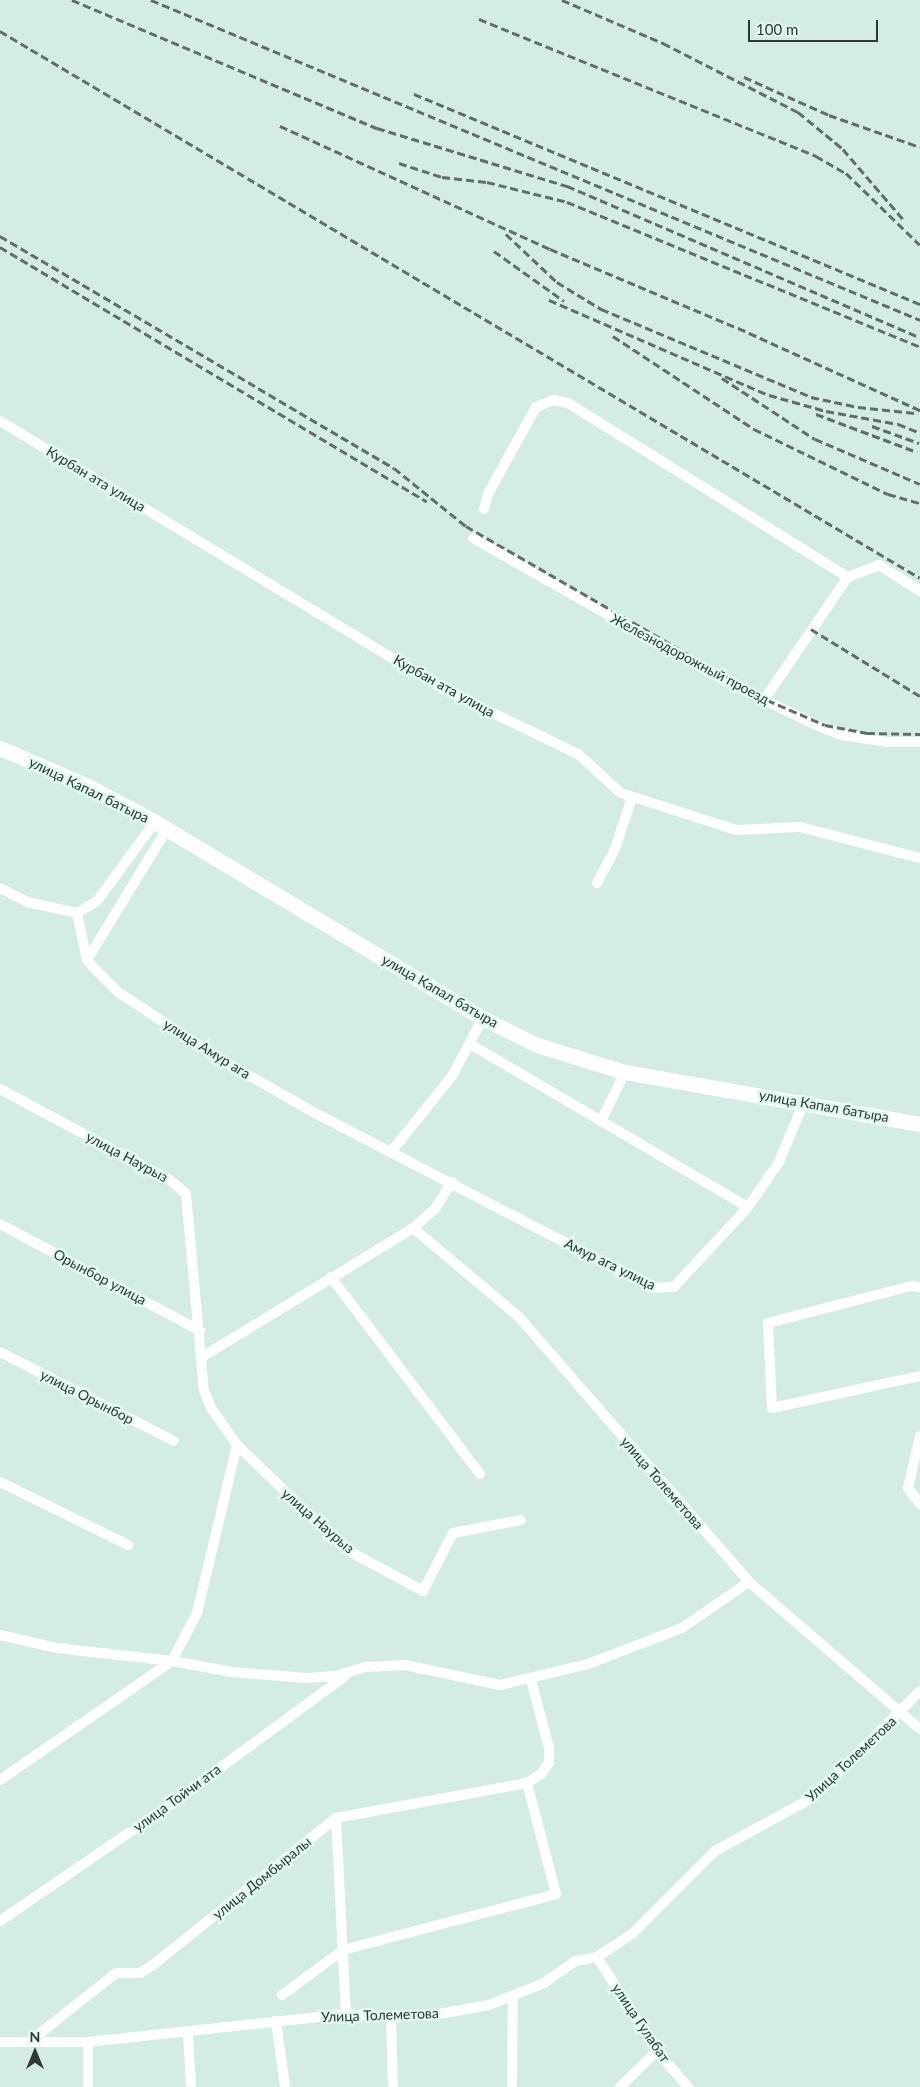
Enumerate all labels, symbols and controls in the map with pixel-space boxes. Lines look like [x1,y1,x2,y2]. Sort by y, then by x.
scale bar [750,10,880,42]
text: 100 m [756,20,798,38]
street label: Курбан ата улица [43,443,149,515]
street label: Железнодорожный проезд [608,610,772,708]
street label: Курбан ата улица [391,651,497,721]
street label: улица Капал батыра [26,754,152,826]
street label: улица Капал батыра [379,951,501,1031]
street label: улица Амур ага [160,1016,254,1082]
street label: улица Капал батыра [758,1086,890,1126]
street label: улица Наурыз [83,1128,171,1186]
street label: Амур ага улица [562,1235,658,1293]
street label: Орынбор улица [51,1245,149,1309]
street label: улица Орынбор [37,1366,137,1428]
street label: улица Толеметова [617,1433,707,1533]
street label: улица Наурыз [278,1485,358,1557]
street label: Улица Толеметова [802,1713,900,1805]
street label: улица Тойчи ата [130,1761,224,1835]
street label: улица Домбыралы [209,1833,315,1923]
street label: улица Гулабат [608,1980,674,2066]
street label: Улица Толеметова [321,2005,439,2025]
north arrow [10,2027,60,2077]
text: N [30,2028,40,2045]

